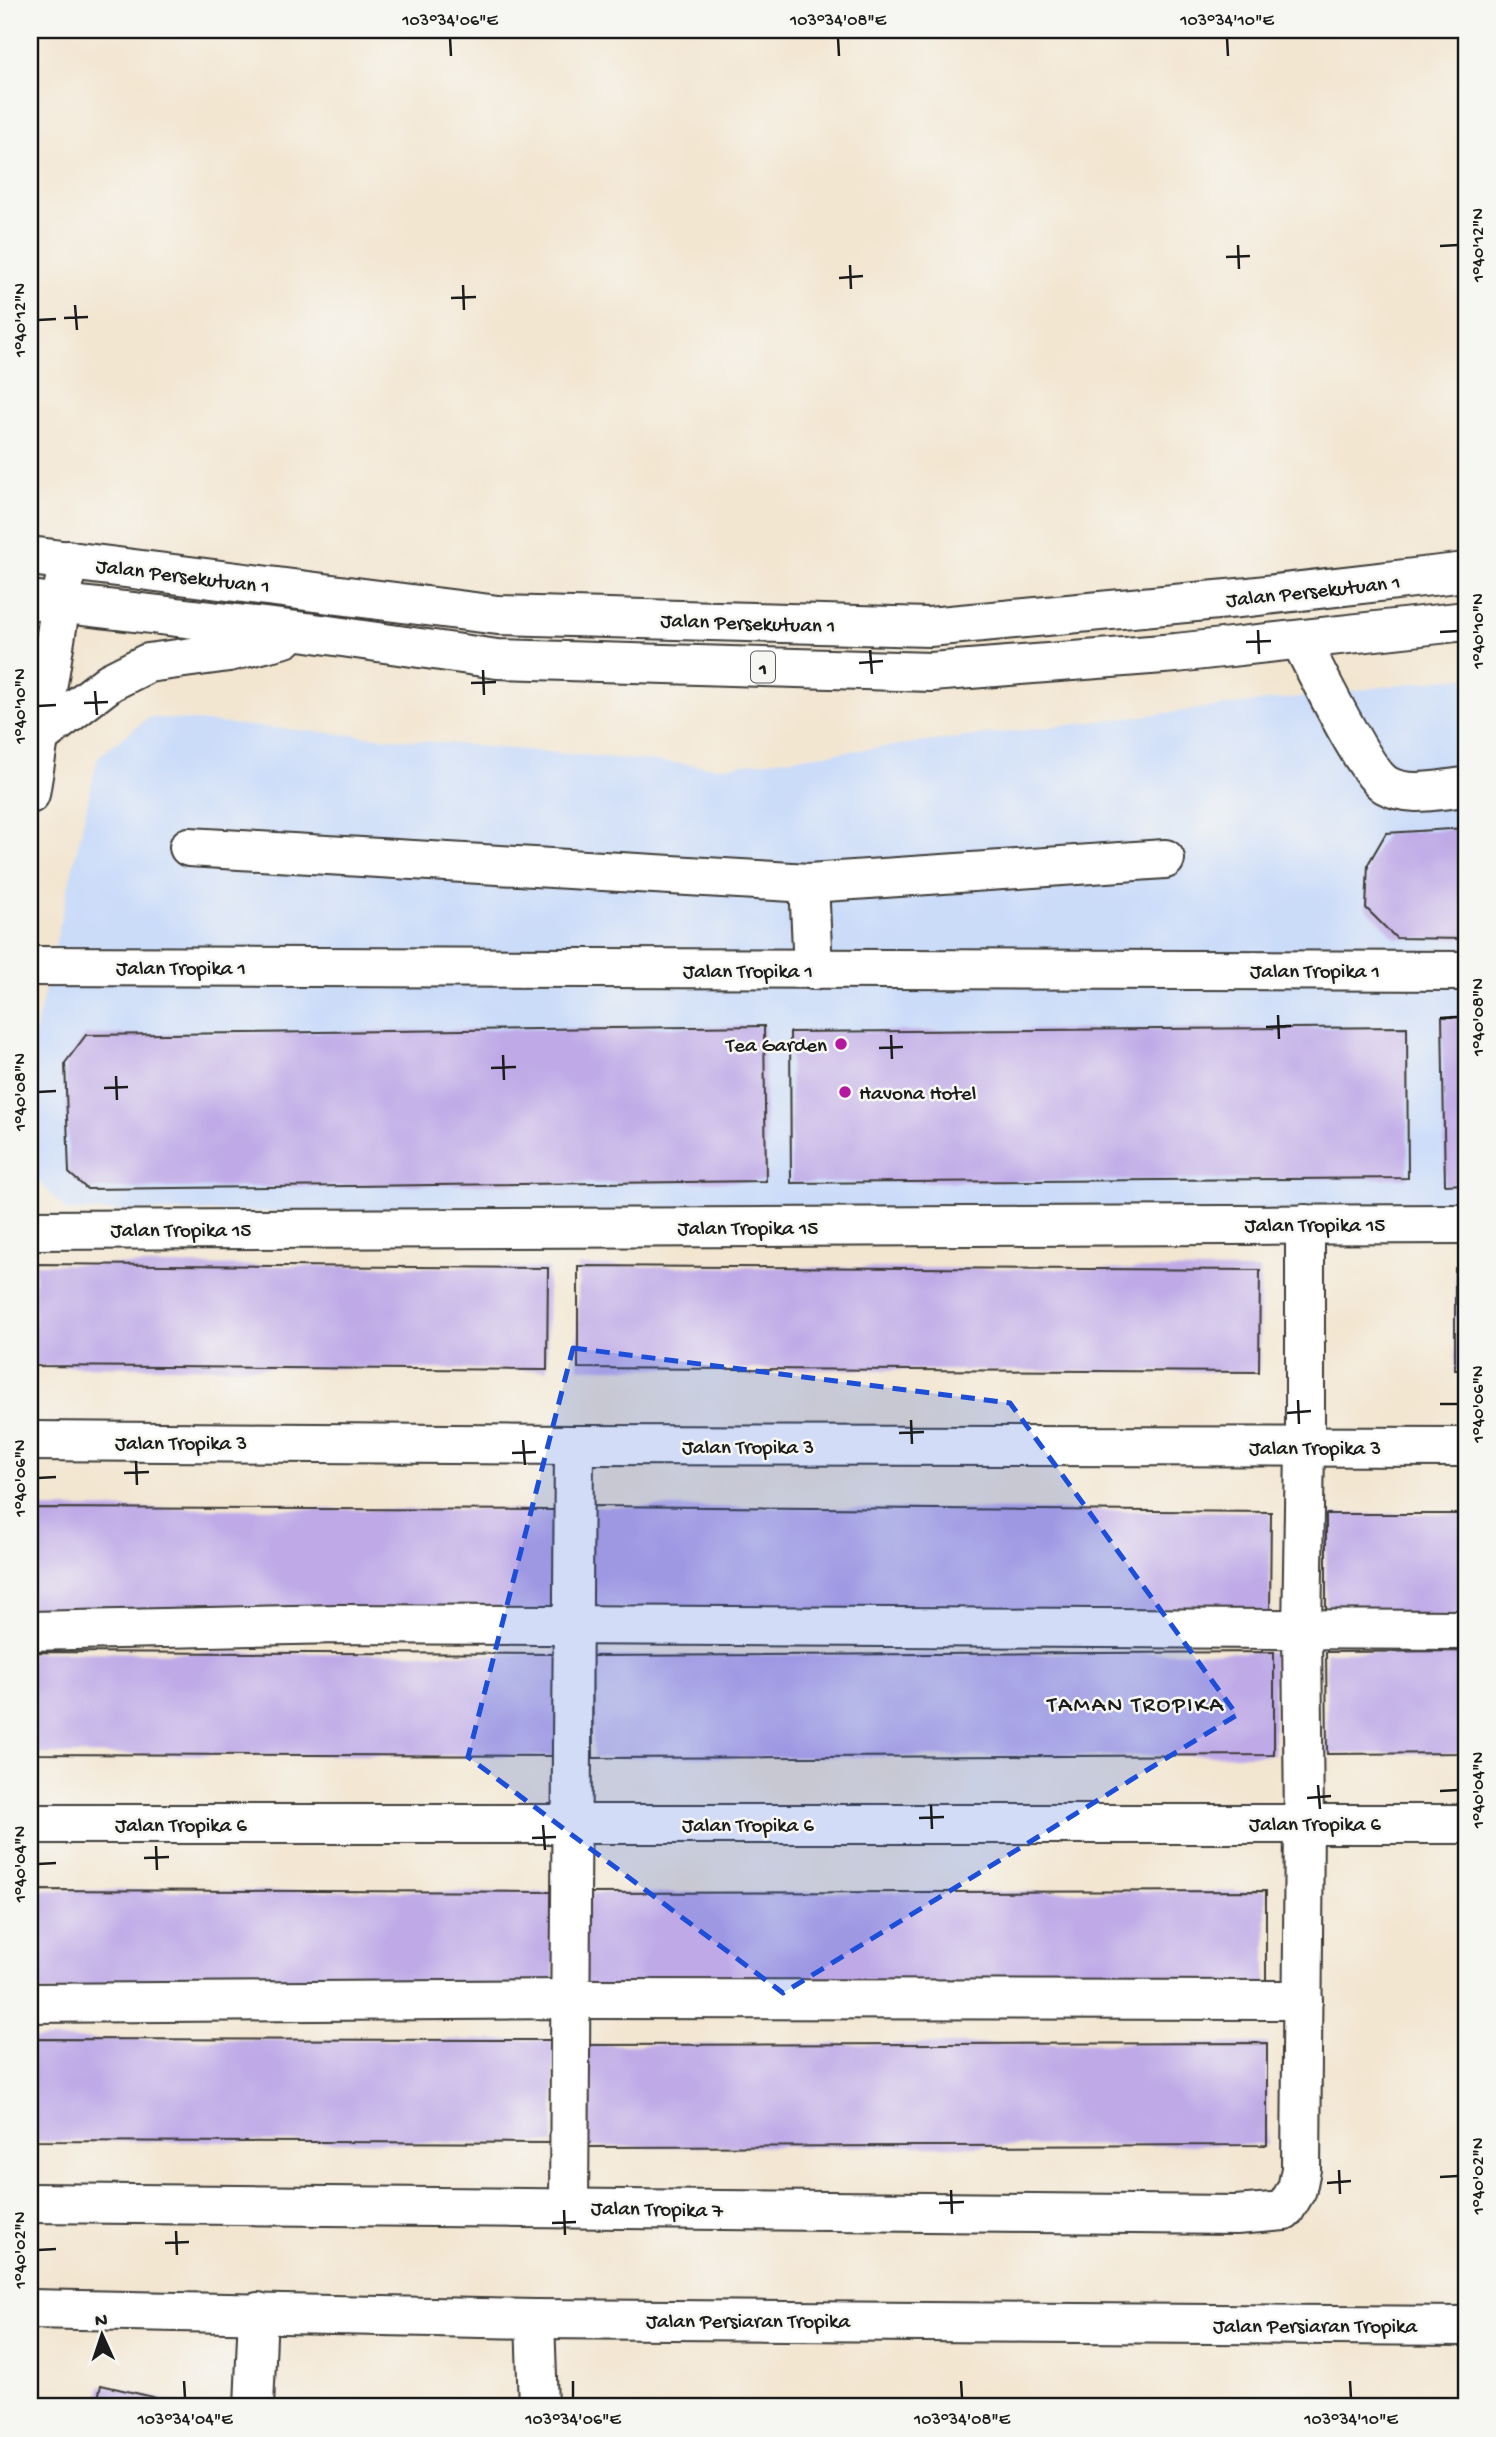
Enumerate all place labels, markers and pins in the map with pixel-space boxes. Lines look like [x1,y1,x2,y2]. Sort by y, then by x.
place label: Tea Garden [725,1035,827,1060]
marker: Tea Garden [833,1036,849,1052]
place label: Havona Hotel [859,1083,976,1108]
marker: Havona Hotel [837,1084,853,1100]

